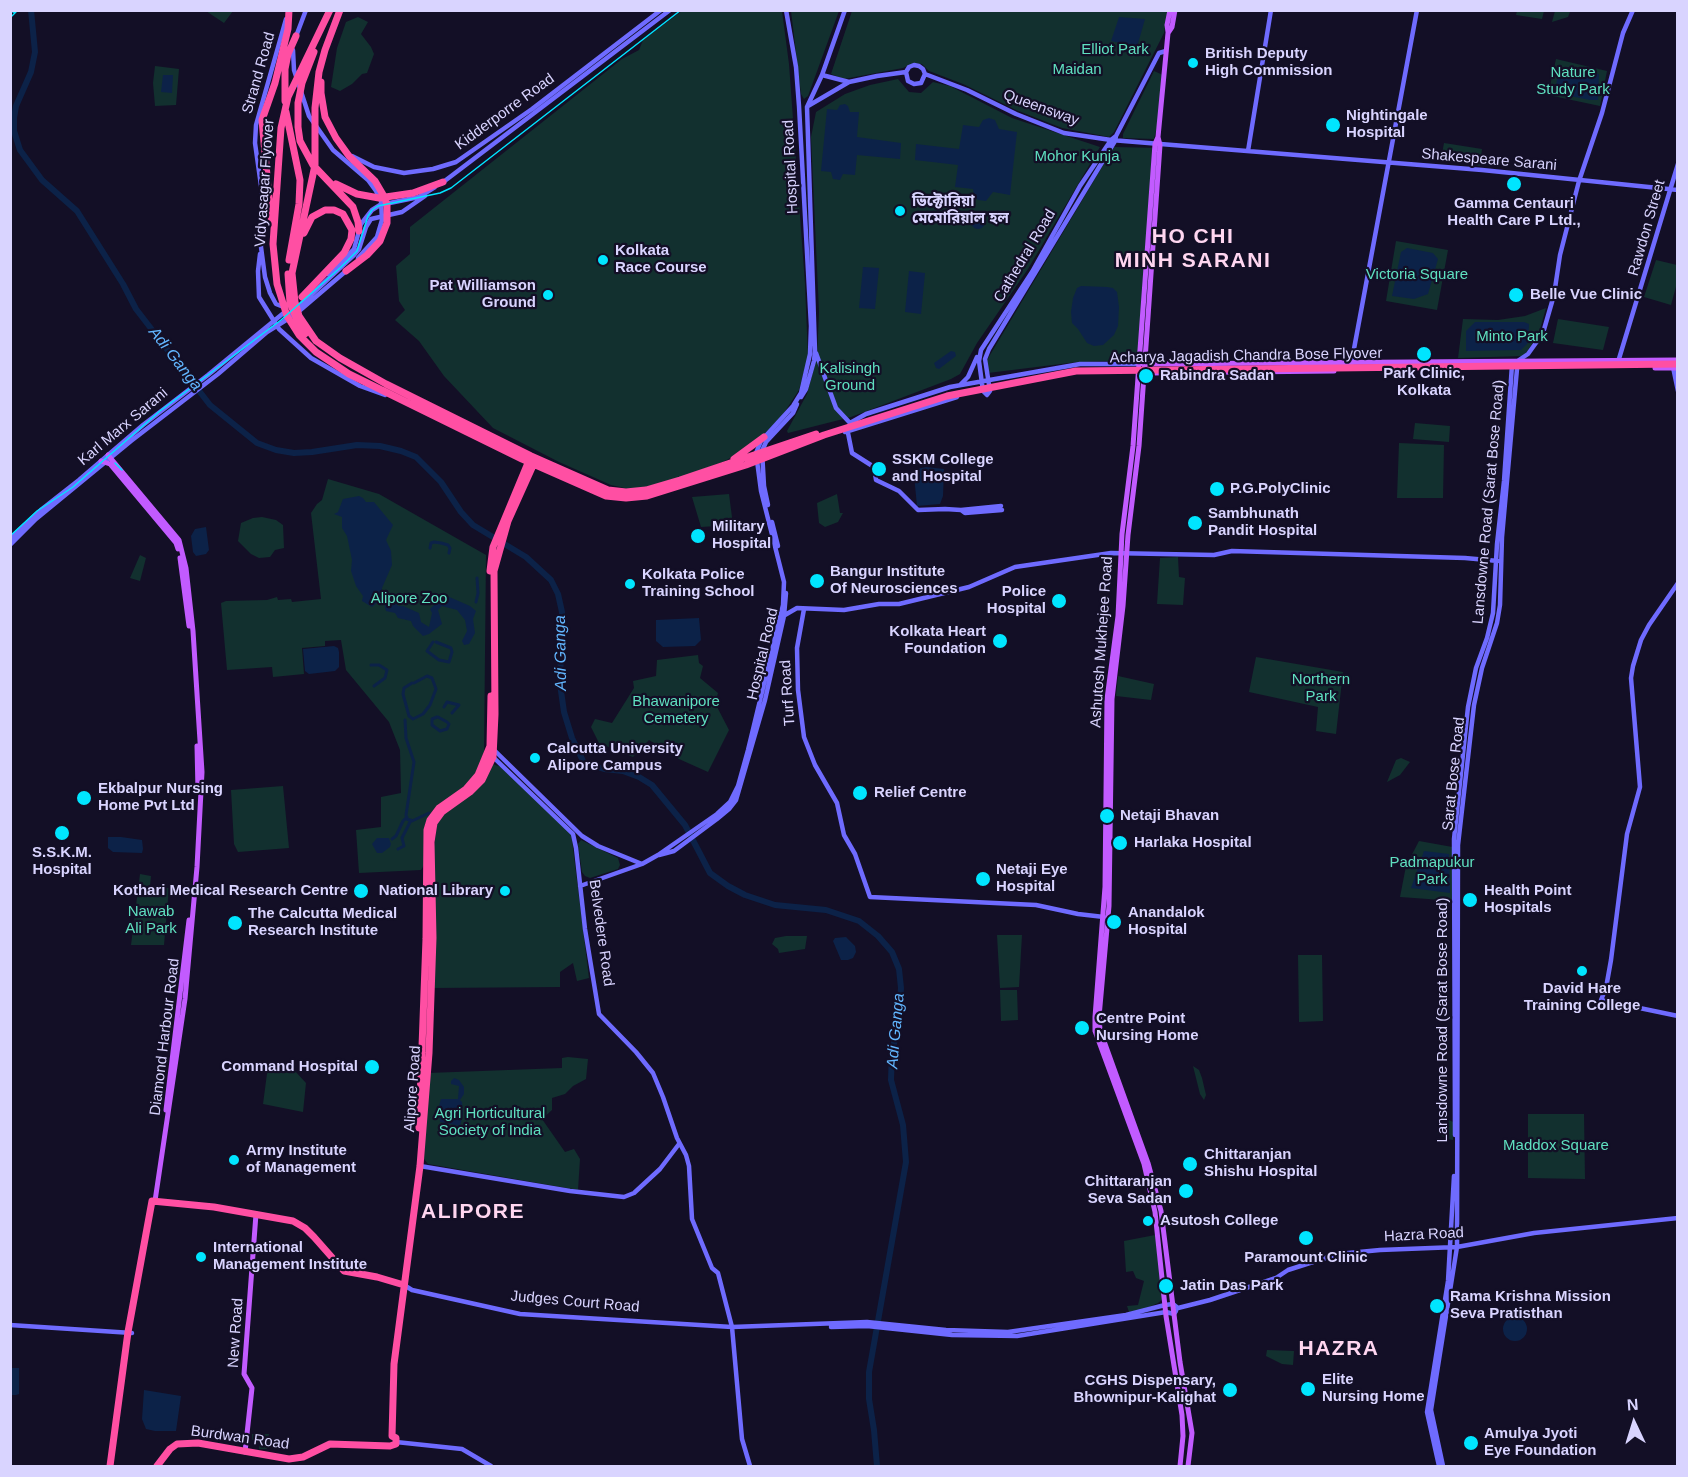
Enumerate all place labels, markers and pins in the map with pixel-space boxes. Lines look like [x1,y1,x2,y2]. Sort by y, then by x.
place label: British Deputy High Commission [1205,45,1333,80]
marker: British Deputy High Commission [1186,56,1200,70]
place label: Nightingale Hospital [1346,107,1428,142]
marker: Nightingale Hospital [1324,116,1342,134]
marker: Gamma Centauri Health Care P Ltd., [1505,175,1523,193]
place label: ভিক্টোরিয়া মেমোরিয়াল হল [912,193,1009,228]
place label: Gamma Centauri Health Care P Ltd., [1447,195,1581,230]
marker: ভিক্টোরিয়া মেমোরিয়াল হল [893,204,907,218]
place label: Kolkata Race Course [615,242,707,277]
marker: Kolkata Race Course [596,253,610,267]
place label: Pat Williamson Ground [429,277,536,312]
marker: Belle Vue Clinic [1507,286,1525,304]
place label: Belle Vue Clinic [1530,286,1642,304]
marker: Pat Williamson Ground [541,288,555,302]
marker: Park Clinic, Kolkata [1415,345,1433,363]
place label: Park Clinic, Kolkata [1383,365,1465,400]
marker: Rabindra Sadan [1137,367,1155,385]
place label: Rabindra Sadan [1160,367,1274,385]
place label: SSKM College and Hospital [892,451,994,486]
marker: SSKM College and Hospital [870,460,888,478]
marker: P.G.PolyClinic [1208,480,1226,498]
place label: P.G.PolyClinic [1230,480,1331,498]
place label: Sambhunath Pandit Hospital [1208,505,1317,540]
marker: Sambhunath Pandit Hospital [1186,514,1204,532]
place label: Military Hospital [712,518,771,553]
marker: Military Hospital [689,527,707,545]
place label: Bangur Institute Of Neurosciences [830,563,958,598]
place label: Kolkata Police Training School [642,566,755,601]
marker: Bangur Institute Of Neurosciences [808,572,826,590]
marker: Kolkata Police Training School [623,577,637,591]
place label: Police Hospital [987,583,1046,618]
marker: Police Hospital [1050,592,1068,610]
place label: Kolkata Heart Foundation [889,623,986,658]
marker: Kolkata Heart Foundation [991,632,1009,650]
place label: Calcutta University Alipore Campus [547,740,683,775]
marker: Calcutta University Alipore Campus [528,751,542,765]
place label: Ekbalpur Nursing Home Pvt Ltd [98,780,223,815]
marker: Relief Centre [851,784,869,802]
place label: Relief Centre [874,784,967,802]
marker: Ekbalpur Nursing Home Pvt Ltd [75,789,93,807]
marker: Netaji Bhavan [1098,807,1116,825]
place label: Netaji Bhavan [1120,807,1219,825]
marker: S.S.K.M. Hospital [53,824,71,842]
marker: Harlaka Hospital [1111,834,1129,852]
place label: Harlaka Hospital [1134,834,1252,852]
place label: S.S.K.M. Hospital [32,844,92,879]
place label: Netaji Eye Hospital [996,861,1068,896]
marker: Netaji Eye Hospital [974,870,992,888]
place label: Kothari Medical Research Centre [113,882,348,900]
marker: Kothari Medical Research Centre [352,882,370,900]
place label: National Library [379,882,493,900]
place label: Health Point Hospitals [1484,882,1572,917]
marker: National Library [498,884,512,898]
marker: Health Point Hospitals [1461,891,1479,909]
place label: Anandalok Hospital [1128,904,1205,939]
place label: The Calcutta Medical Research Institute [248,905,397,940]
marker: Anandalok Hospital [1105,913,1123,931]
marker: The Calcutta Medical Research Institute [226,914,244,932]
marker: David Hare Training College [1575,964,1589,978]
place label: David Hare Training College [1524,980,1640,1015]
place label: Centre Point Nursing Home [1096,1010,1199,1045]
marker: Centre Point Nursing Home [1073,1019,1091,1037]
place label: Command Hospital [221,1058,358,1076]
marker: Command Hospital [363,1058,381,1076]
place label: Army Institute of Management [246,1142,356,1177]
place label: Chittaranjan Shishu Hospital [1204,1146,1317,1181]
marker: Army Institute of Management [227,1153,241,1167]
marker: Chittaranjan Shishu Hospital [1181,1155,1199,1173]
place label: Chittaranjan Seva Sadan [1084,1173,1172,1208]
marker: Chittaranjan Seva Sadan [1177,1182,1195,1200]
place label: Asutosh College [1160,1212,1278,1230]
marker: Asutosh College [1141,1214,1155,1228]
marker: Paramount Clinic [1297,1229,1315,1247]
place label: International Management Institute [213,1239,367,1274]
place label: Paramount Clinic [1244,1249,1368,1267]
marker: International Management Institute [194,1250,208,1264]
marker: Jatin Das Park [1157,1277,1175,1295]
place label: Jatin Das Park [1180,1277,1283,1295]
place label: Rama Krishna Mission Seva Pratisthan [1450,1288,1611,1323]
marker: Rama Krishna Mission Seva Pratisthan [1428,1297,1446,1315]
place label: Elite Nursing Home [1322,1371,1425,1406]
place label: CGHS Dispensary, Bhownipur-Kalighat [1074,1372,1216,1407]
marker: Elite Nursing Home [1299,1380,1317,1398]
marker: CGHS Dispensary, Bhownipur-Kalighat [1221,1381,1239,1399]
place label: Amulya Jyoti Eye Foundation [1484,1425,1597,1460]
marker: Amulya Jyoti Eye Foundation [1462,1434,1480,1452]

